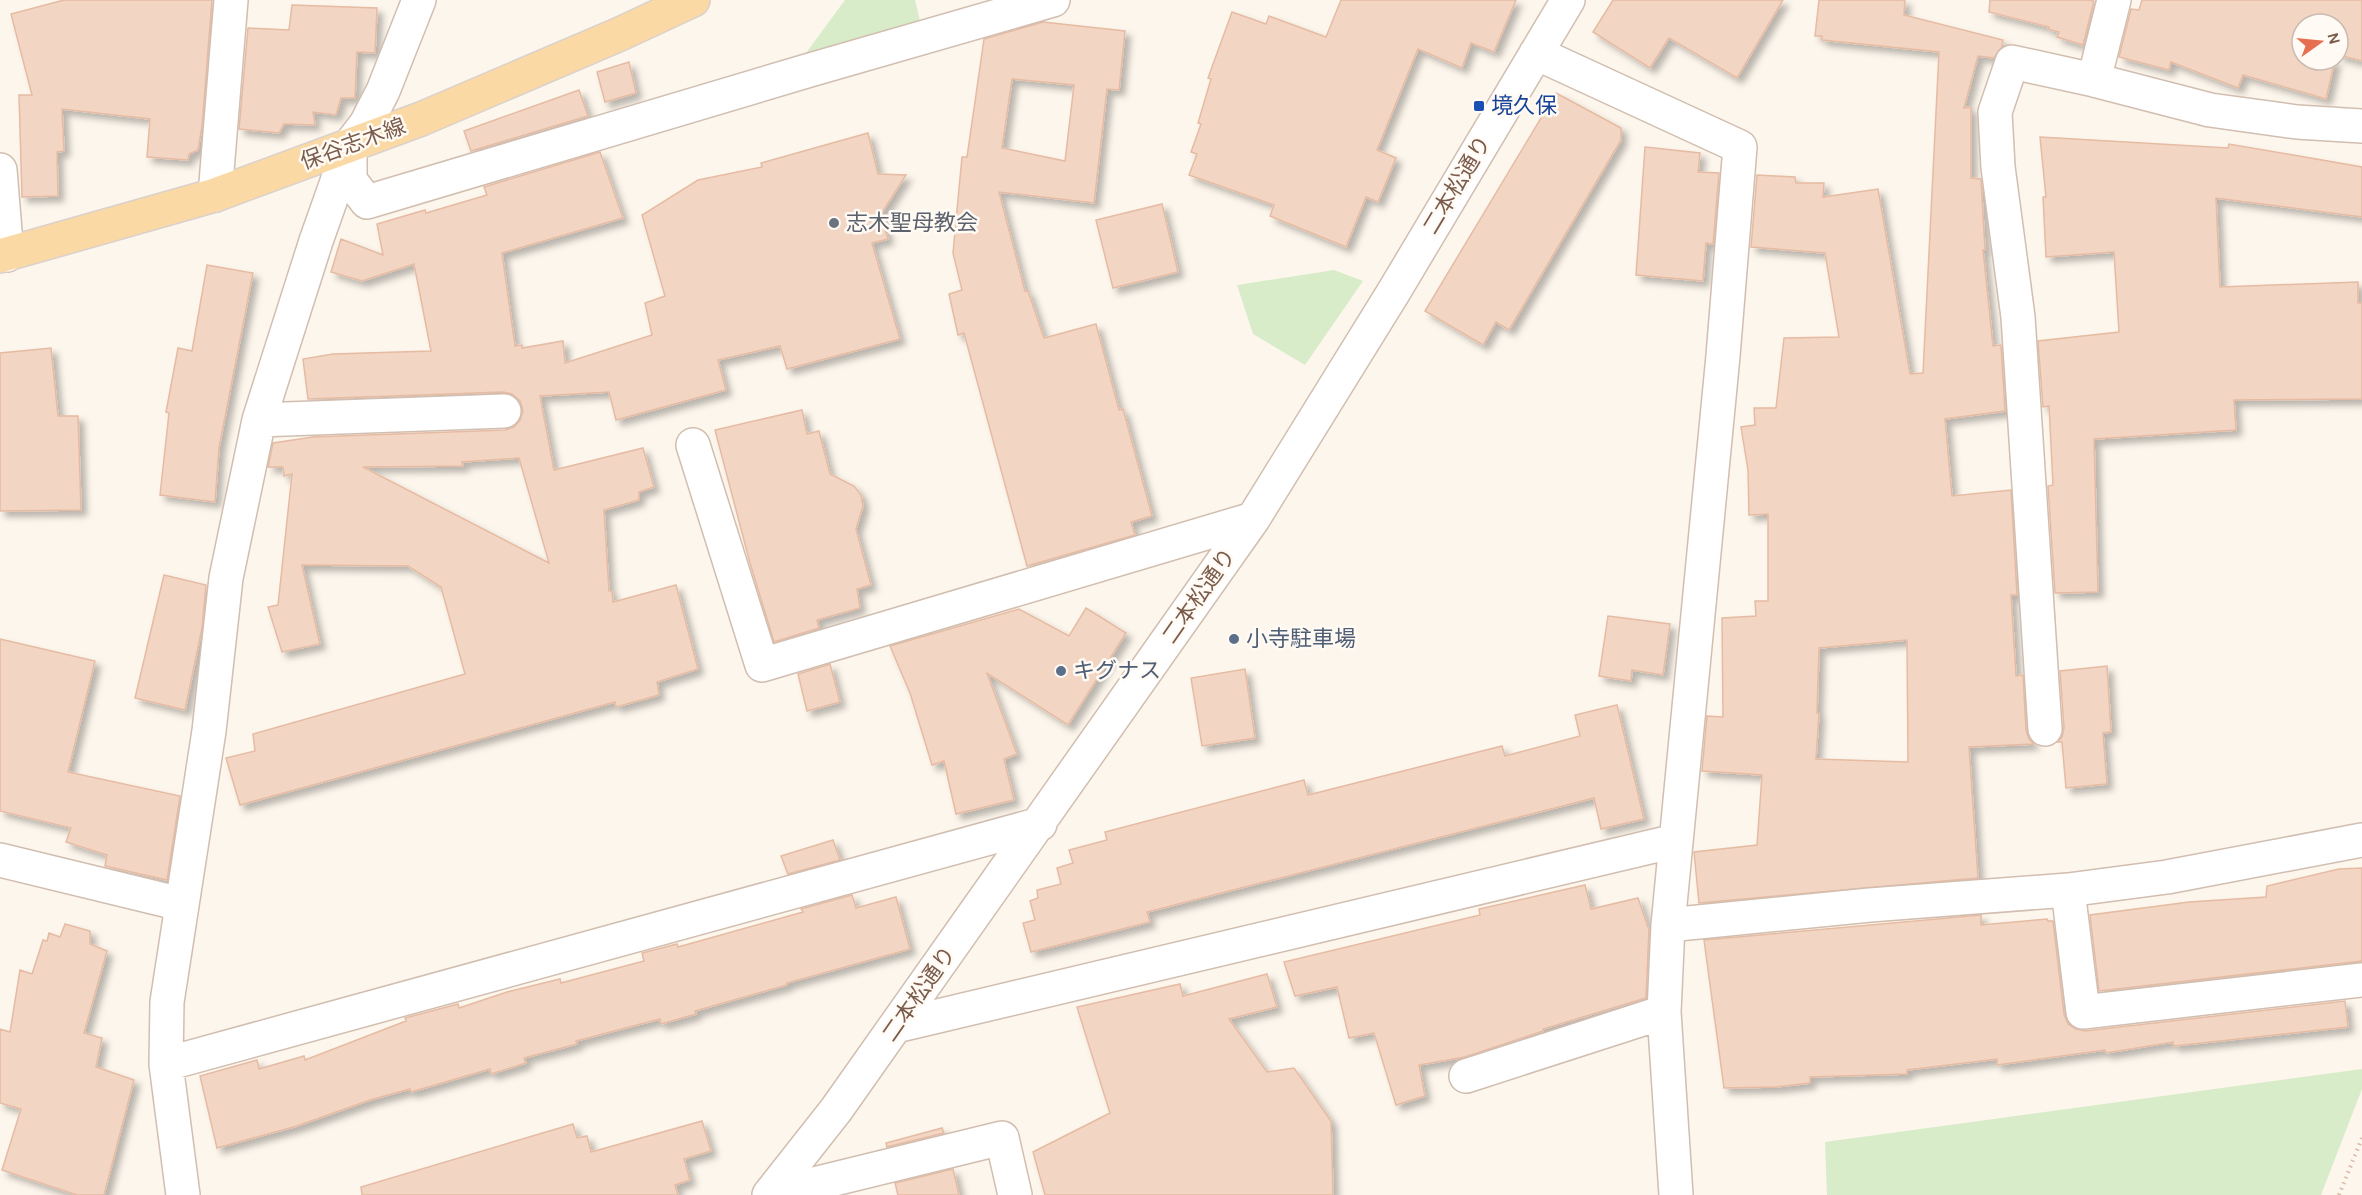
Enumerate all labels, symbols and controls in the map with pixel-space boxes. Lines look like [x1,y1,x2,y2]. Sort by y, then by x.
north arrow [2290,12,2350,72]
text: N [2323,30,2345,46]
place label: 境久保 [1491,93,1557,119]
marker: 境久保 [1472,99,1486,113]
street label: 保谷志木線 [297,113,409,175]
street label: 二本松通り [1418,131,1496,239]
place label: 志木聖母教会 [846,210,978,236]
marker: 志木聖母教会 [827,216,841,230]
street label: 二本松通り [1157,543,1241,649]
place label: 小寺駐車場 [1246,626,1356,652]
marker: 小寺駐車場 [1227,632,1241,646]
place label: キグナス [1073,658,1161,684]
marker: キグナス [1054,664,1068,678]
street label: 二本松通り [877,941,961,1047]

